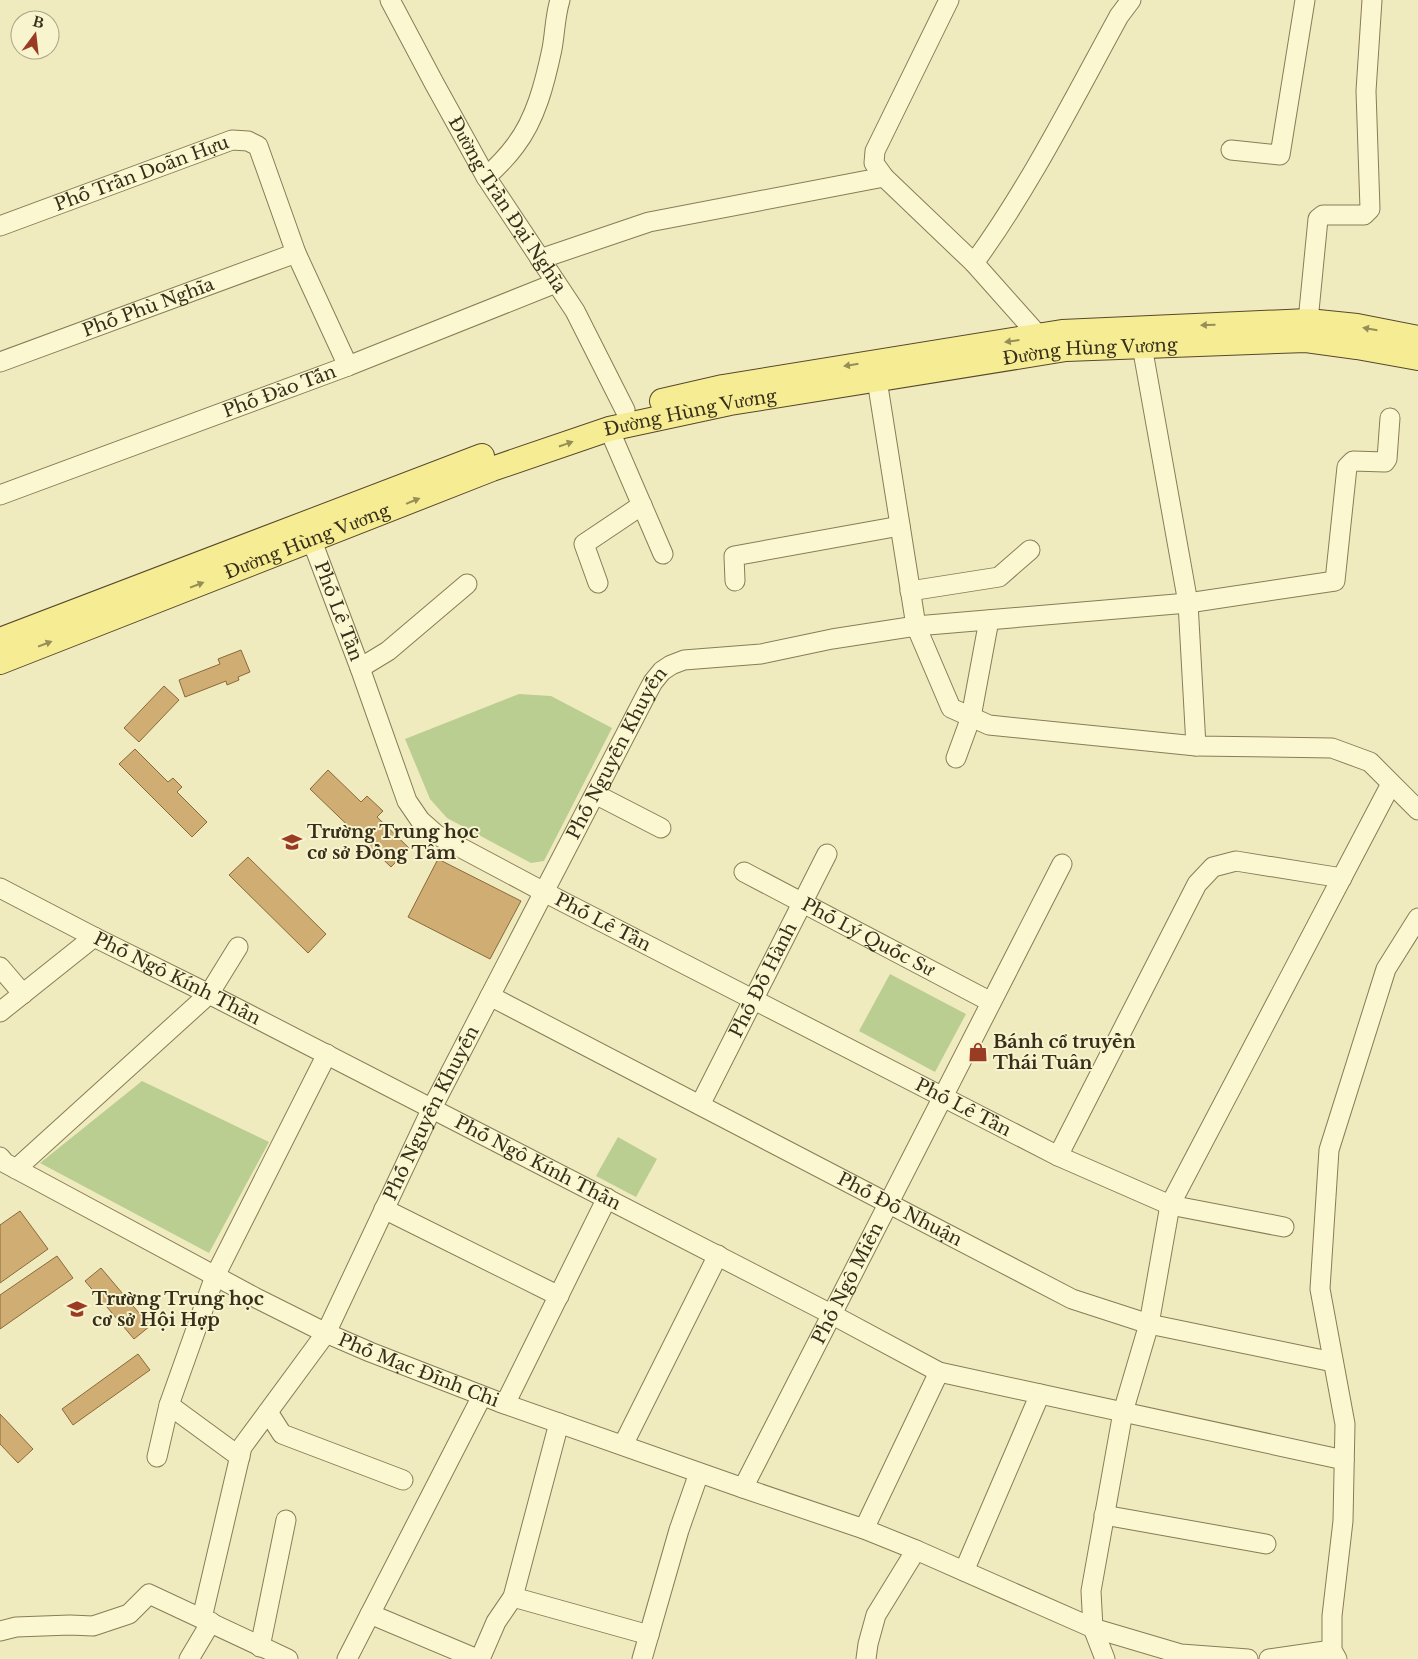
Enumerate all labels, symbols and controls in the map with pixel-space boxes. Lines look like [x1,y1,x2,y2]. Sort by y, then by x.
north arrow [10,10,60,60]
text: B [31,12,46,33]
street label: Đường Trần Đại Nghĩa [444,113,571,297]
street label: Phố Trần Doãn Hựu [51,131,232,216]
street label: Phố Phù Nghĩa [79,273,217,342]
one-way arrow [1200,322,1216,330]
one-way arrow [1362,324,1378,332]
street label: Đường Hùng Vương [1001,334,1178,370]
one-way arrow [1003,337,1019,345]
street label: Phố Đào Tấn [220,360,339,422]
one-way arrow [843,362,859,370]
street label: Đường Hùng Vương [602,385,778,441]
one-way arrow [558,440,573,447]
one-way arrow [406,496,421,504]
street label: Đường Hùng Vương [221,499,393,584]
street label: Phố Lê Tần [310,558,367,664]
one-way arrow [190,581,205,589]
one-way arrow [38,640,53,647]
street label: Phố Nguyễn Khuyến [562,663,672,843]
place label: Trường Trung học cơ sở Đồng Tâm [307,821,479,864]
school or university icon: Trường Trung học cơ sở Đồng Tâm [281,831,303,853]
street label: Phố Lê Tần [551,889,655,956]
street label: Phố Lý Quốc Sư [798,893,939,982]
street label: Phố Đỗ Hành [725,919,801,1041]
street label: Phố Ngô Kính Thần [90,928,264,1030]
street label: Phố Nguyễn Khuyến [379,1022,484,1204]
place label: Bánh cổ truyền Thái Tuân [993,1031,1136,1074]
shop icon: Bánh cổ truyền Thái Tuân [967,1041,989,1063]
street label: Phố Lê Tần [911,1074,1015,1141]
street label: Phố Ngô Kính Thần [451,1111,624,1215]
street label: Phố Đỗ Nhuận [834,1168,966,1251]
street label: Phố Ngô Miễn [807,1219,888,1348]
place label: Trường Trung học cơ sở Hội Hợp [92,1288,264,1331]
school or university icon: Trường Trung học cơ sở Hội Hợp [66,1298,88,1320]
street label: Phố Mạc Đĩnh Chi [335,1329,502,1412]

